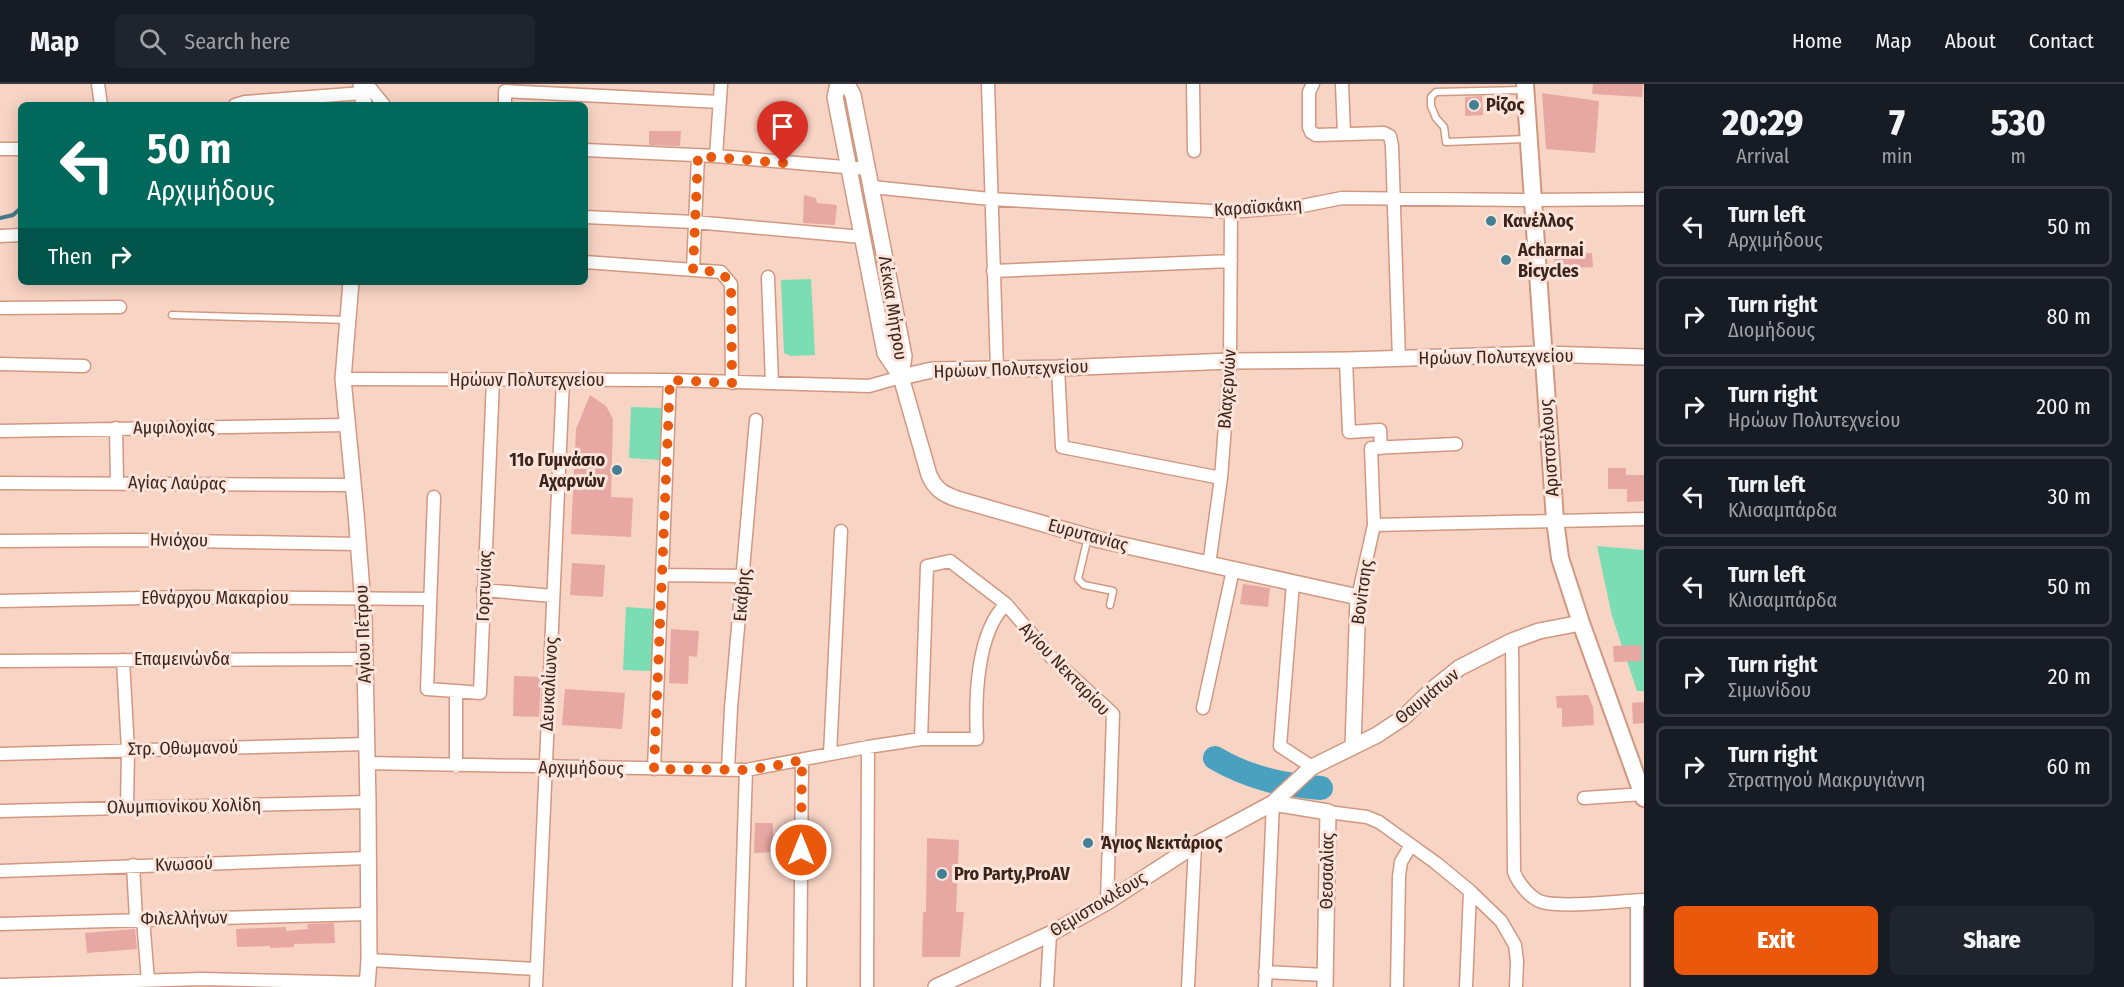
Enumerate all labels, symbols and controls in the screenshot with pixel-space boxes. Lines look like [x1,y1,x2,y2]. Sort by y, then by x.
search box [115,14,535,68]
text: Map [30,25,79,58]
icon: search [136,25,169,58]
text: Search here [184,28,290,55]
text: Home [1792,28,1842,54]
text: Map [1875,28,1912,54]
text: About [1945,28,1996,54]
text: Contact [2029,28,2094,54]
place label: Ρίζος [1486,94,1524,116]
marker: Ρίζος [1467,98,1481,112]
pin [757,101,808,163]
text: 20:29 [1722,101,1803,145]
text: 7 [1889,101,1905,145]
text: 530 [1991,101,2046,145]
icon: arrive [766,110,799,143]
text: 50 m [147,124,231,174]
icon: left [48,126,126,204]
text: Arrival [1736,144,1789,168]
text: min [1882,144,1912,168]
text: m [2011,144,2026,168]
text: Αρχιμήδους [147,175,275,207]
street label: Καραϊσκάκη [1213,193,1303,221]
text: Turn left [1728,201,1806,228]
place label: Κανέλλος [1503,210,1574,232]
icon: left [1677,210,1710,243]
text: 50 m [2047,213,2091,240]
marker: Κανέλλος [1484,214,1498,228]
text: Αρχιμήδους [1728,228,1823,252]
place label: Acharnai Bicycles [1517,239,1584,282]
icon: right [104,240,137,273]
text: Then [48,243,92,270]
marker: Acharnai Bicycles [1499,253,1513,267]
street label: Λέκκα Μήτρου [874,254,912,362]
text: Turn right [1728,291,1817,318]
icon: right [1677,300,1710,333]
text: 80 m [2046,303,2091,330]
text: Διομήδους [1728,318,1815,342]
street label: Ηρώων Πολυτεχνείου [1418,345,1574,369]
street label: Βλαχερνών [1213,348,1241,430]
street label: Ηρώων Πολυτεχνείου [933,355,1089,383]
street label: Ηρώων Πολυτεχνείου [449,369,605,391]
text: Turn right [1728,381,1817,408]
icon: right [1677,390,1710,423]
text: 200 m [2036,393,2091,420]
street label: Αριστοτέλους [1535,398,1563,498]
text: Ηρώων Πολυτεχνείου [1728,408,1900,432]
street label: Αμφιλοχίας [133,415,215,439]
place label: 11ο Γυμνάσιο Αχαρνών [509,449,606,492]
marker: 11ο Γυμνάσιο Αχαρνών [610,463,624,477]
street label: Αγίας Λαύρας [128,471,227,495]
text: Turn left [1728,471,1806,498]
icon: left [1677,480,1710,513]
text: 30 m [2048,483,2091,510]
text: Κλισαμπάρδα [1728,498,1837,522]
street label: Ευρυτανίας [1046,514,1131,556]
street label: Ηνιόχου [150,528,208,552]
street label: Γορτυνίας [472,550,496,622]
street label: Βονίτσης [1347,558,1377,626]
text: Turn left [1728,561,1806,588]
street label: Εκάβης [729,567,755,622]
icon: left [1677,570,1710,603]
text: 50 m [2047,573,2091,600]
street label: Αγίου Πέτρου [350,584,376,684]
street label: Εθνάρχου Μακαρίου [141,587,289,609]
text: Κλισαμπάρδα [1728,588,1837,612]
street label: Αγίου Νεκταρίου [1015,618,1115,720]
street label: Δευκαλίωνος [536,636,562,732]
street label: Επαμεινώνδα [134,648,230,670]
text: Turn right [1728,651,1817,678]
icon: right [1677,660,1710,693]
street label: Θαυμάτων [1390,663,1464,729]
text: 20 m [2048,663,2091,690]
text: Σιμωνίδου [1728,678,1811,702]
street label: Στρ. Οθωμανού [128,736,238,760]
text: Turn right [1728,741,1817,768]
icon: right [1677,750,1710,783]
text: 60 m [2047,753,2091,780]
street label: Αρχιμήδους [538,756,624,780]
text: Στρατηγού Μακρυγιάννη [1728,768,1925,792]
street label: Ολυμπιονίκου Χολίδη [107,794,261,818]
position arrow [769,818,833,882]
place label: Άγιος Νεκτάριος [1100,832,1223,854]
street label: Θεσσαλίας [1315,832,1339,909]
marker: Άγιος Νεκτάριος [1081,836,1095,850]
street label: Κνωσού [155,852,213,876]
place label: Pro Party,ProAV [954,863,1070,885]
street label: Θεμιστοκλέους [1046,866,1151,941]
marker: Pro Party,ProAV [935,867,949,881]
street label: Φιλελλήνων [140,906,228,930]
button: Exit [1674,906,1878,975]
button: Share [1890,906,2094,975]

